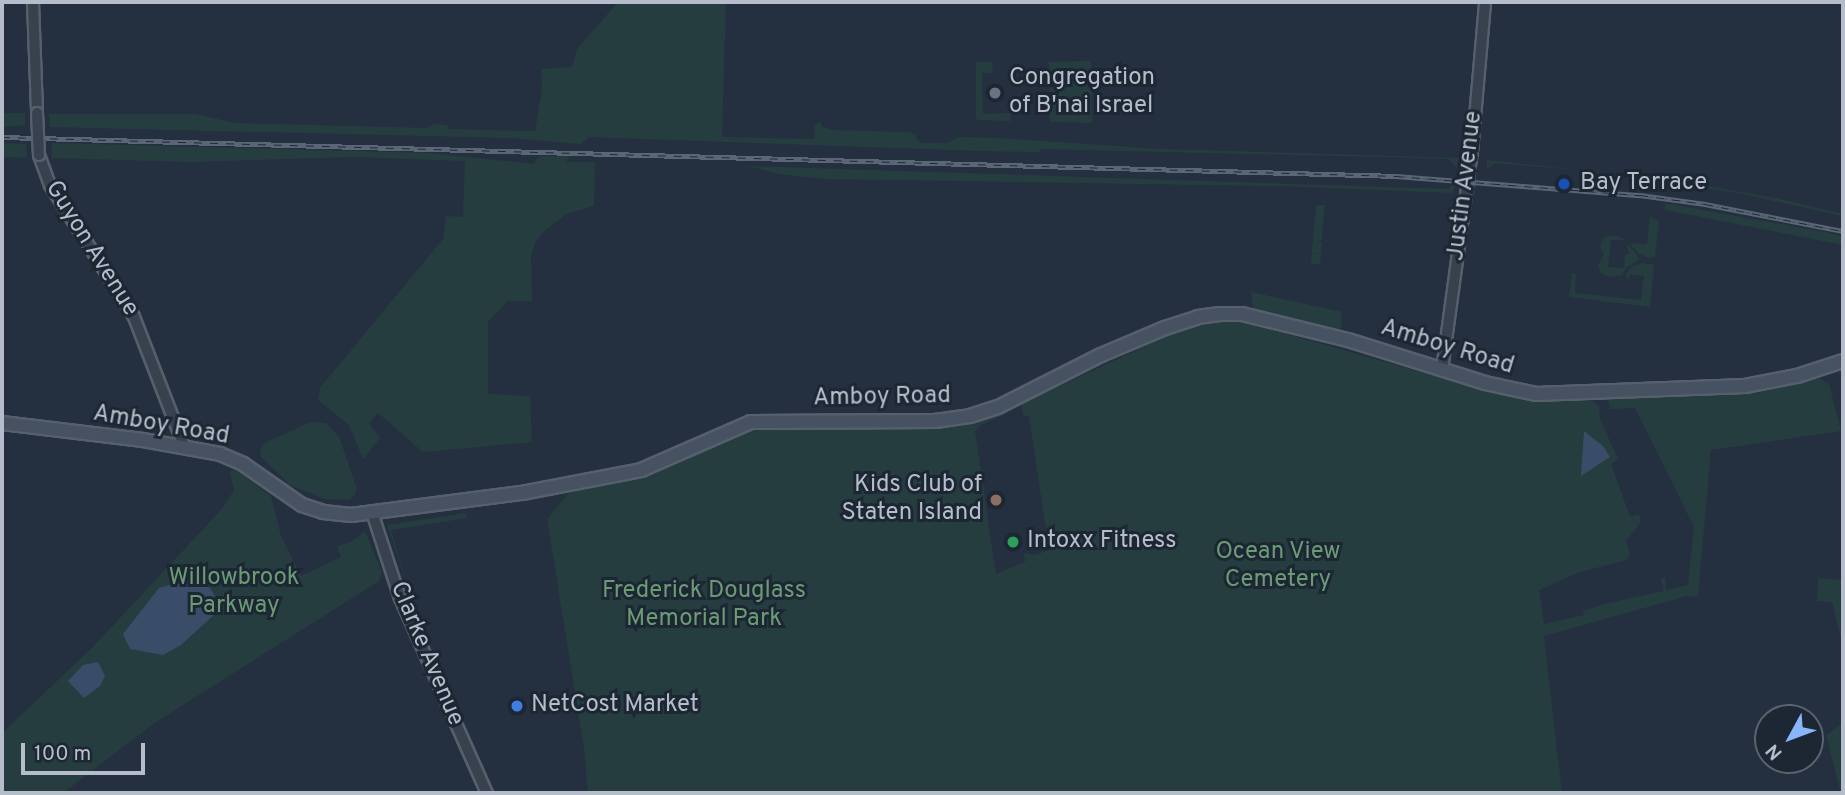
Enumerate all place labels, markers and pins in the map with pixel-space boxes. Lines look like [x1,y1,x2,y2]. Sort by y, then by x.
place label: Congregation of B'nai Israel [1009,65,1155,121]
marker: Congregation of B'nai Israel [987,85,1003,101]
place label: Bay Terrace [1580,170,1708,198]
marker: Bay Terrace [1554,174,1574,194]
place label: Kids Club of Staten Island [841,472,982,528]
marker: Kids Club of Staten Island [988,492,1004,508]
place label: Intoxx Fitness [1027,528,1177,556]
marker: Intoxx Fitness [1005,534,1021,550]
place label: NetCost Market [531,692,699,720]
marker: NetCost Market [509,698,525,714]

